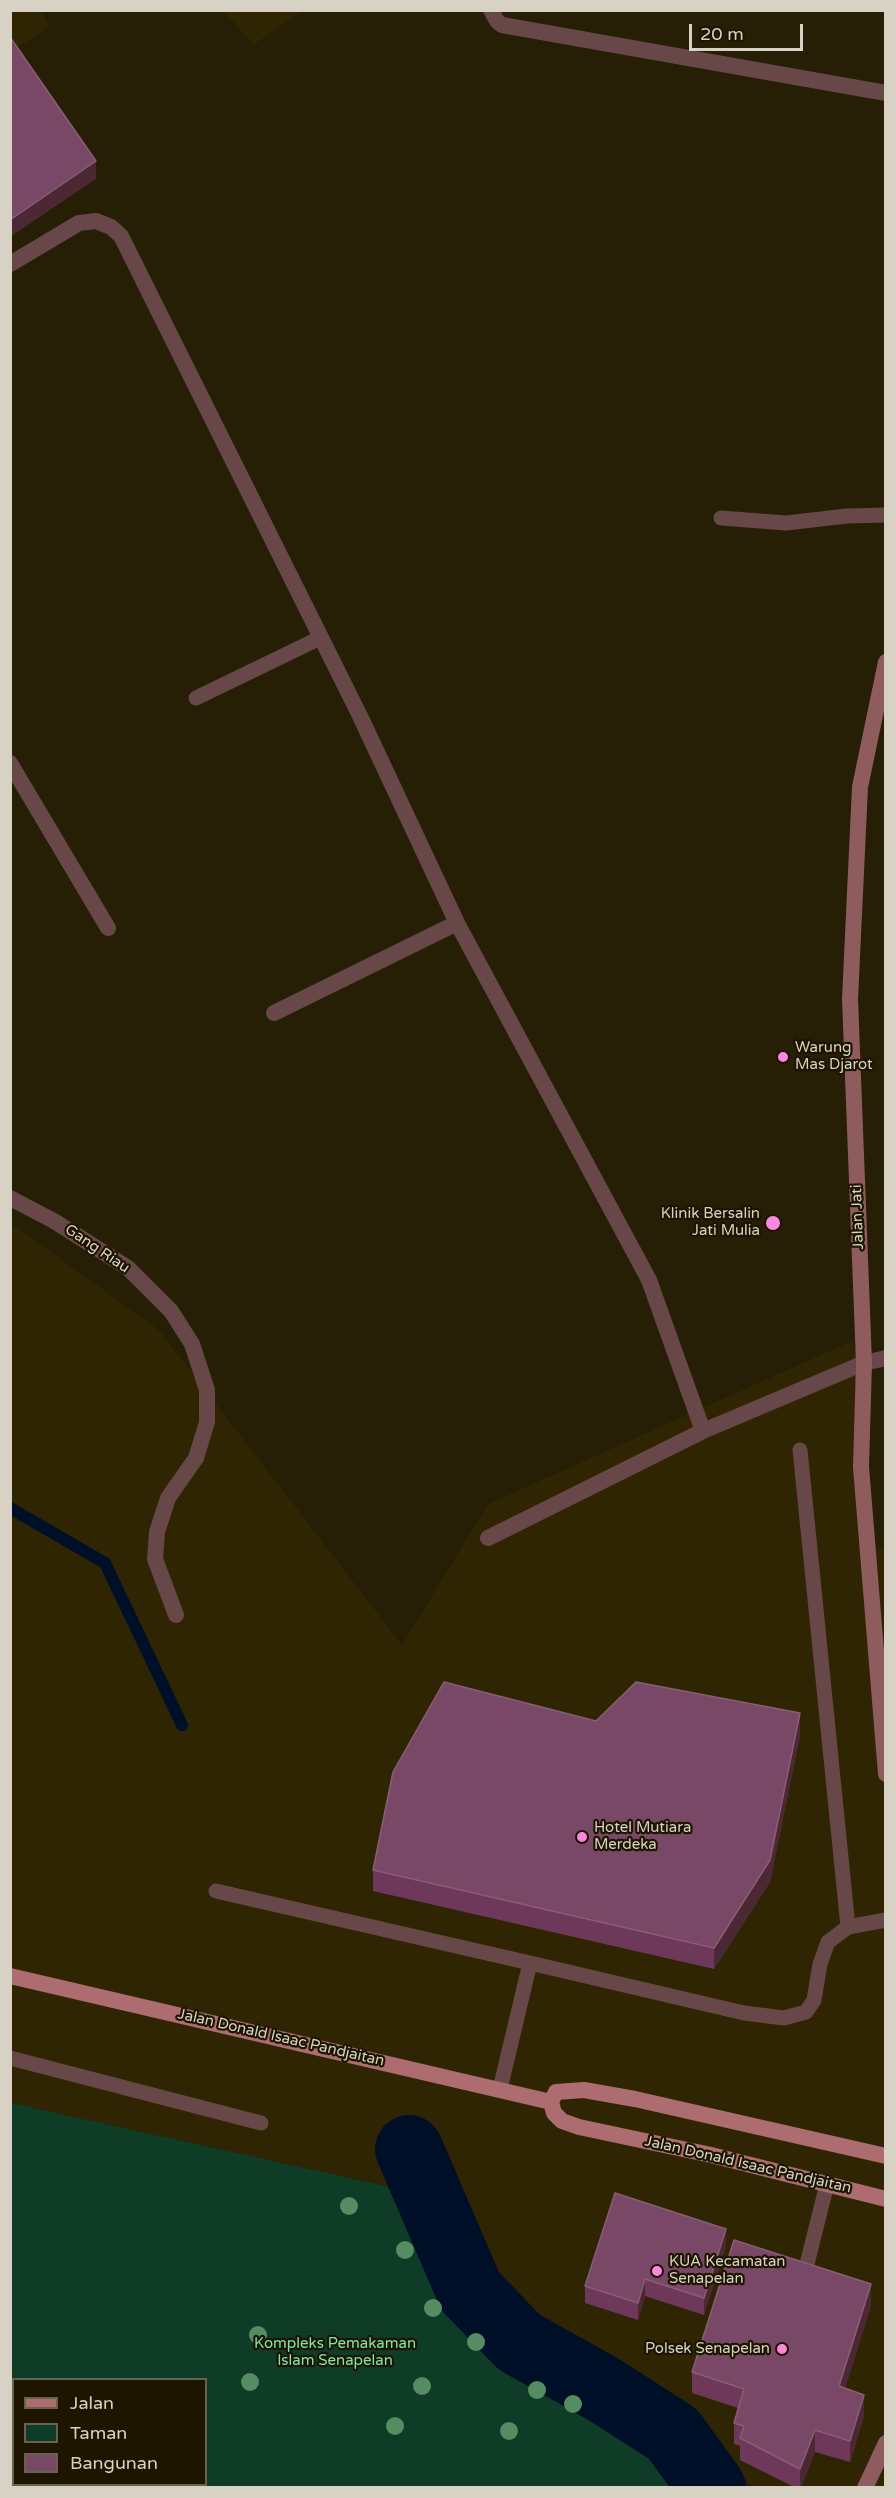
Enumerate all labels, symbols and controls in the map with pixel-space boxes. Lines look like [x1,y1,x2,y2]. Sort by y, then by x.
scale bar [692,12,806,50]
text: 20 m [700,23,744,45]
place label: Warung Mas Djarot [795,1039,873,1074]
marker: Warung Mas Djarot [776,1050,790,1064]
street label: Jalan Jati [848,1184,868,1250]
place label: Klinik Bersalin Jati Mulia [661,1205,760,1240]
marker: Klinik Bersalin Jati Mulia [764,1214,782,1232]
street label: Gang Riau [61,1221,133,1277]
place label: Hotel Mutiara Merdeka [594,1819,691,1854]
marker: Hotel Mutiara Merdeka [575,1830,589,1844]
street label: Jalan Donald Isaac Pandjaitan [176,2005,386,2071]
street label: Jalan Donald Isaac Pandjaitan [643,2132,853,2198]
place label: KUA Kecamatan Senapelan [669,2253,785,2288]
marker: KUA Kecamatan Senapelan [650,2264,664,2278]
park label: Kompleks Pemakaman Islam Senapelan [254,2335,416,2370]
place label: Polsek Senapelan [645,2340,770,2358]
marker: Polsek Senapelan [775,2342,789,2356]
legend [12,2378,207,2486]
text: Jalan [70,2392,114,2414]
text: Taman [70,2422,127,2444]
text: Bangunan [70,2452,158,2474]

